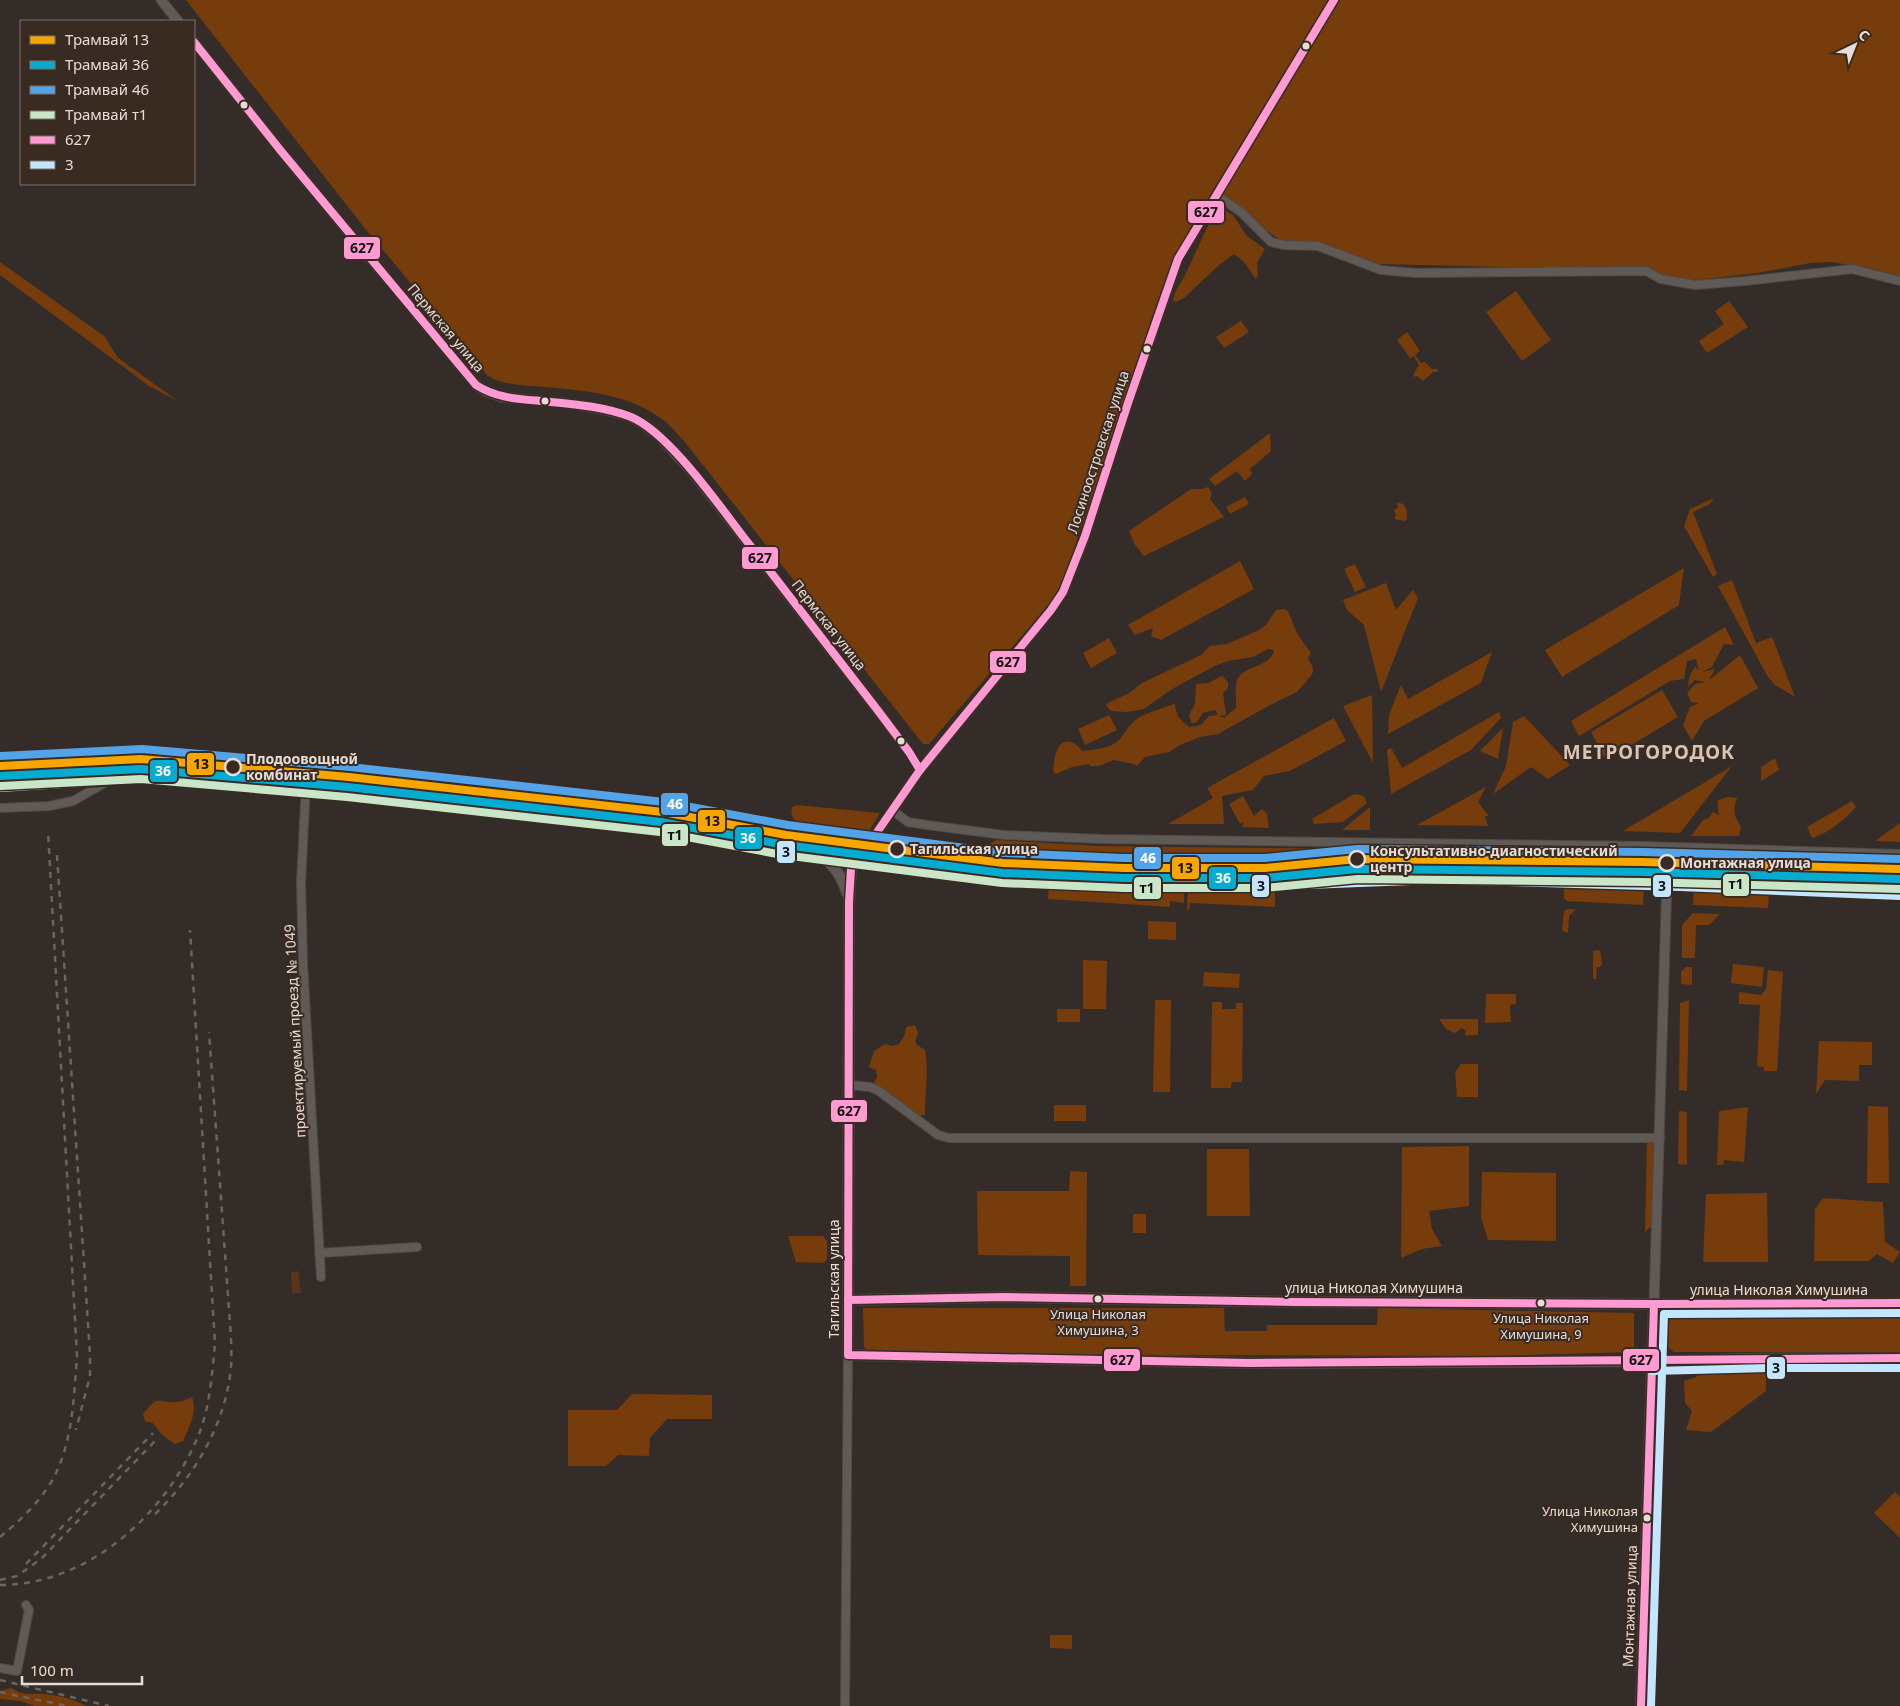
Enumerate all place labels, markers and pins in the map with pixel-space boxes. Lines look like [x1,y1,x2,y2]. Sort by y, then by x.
unlabelled marker [1301,41,1311,51]
unlabelled marker [239,100,249,110]
unlabelled marker [1142,344,1152,354]
unlabelled marker [540,396,550,406]
unlabelled marker [896,736,906,746]
place label: Плодоовощной комбинат [246,749,358,784]
marker: Плодоовощной комбинат [224,758,242,776]
place label: Тагильская улица [910,839,1038,858]
marker: Тагильская улица [888,840,906,858]
place label: Консультативно-диагностический центр [1370,841,1618,876]
marker: Консультативно-диагностический центр [1348,850,1366,868]
place label: Монтажная улица [1680,853,1811,872]
marker: Монтажная улица [1658,854,1676,872]
marker: Улица Николая Химушина, 3 [1093,1294,1103,1304]
marker: Улица Николая Химушина, 9 [1536,1298,1546,1308]
place label: Улица Николая Химушина, 3 [1050,1305,1146,1339]
place label: Улица Николая Химушина, 9 [1493,1309,1589,1343]
place label: Улица Николая Химушина [1542,1502,1638,1536]
marker: Улица Николая Химушина [1642,1513,1652,1523]

